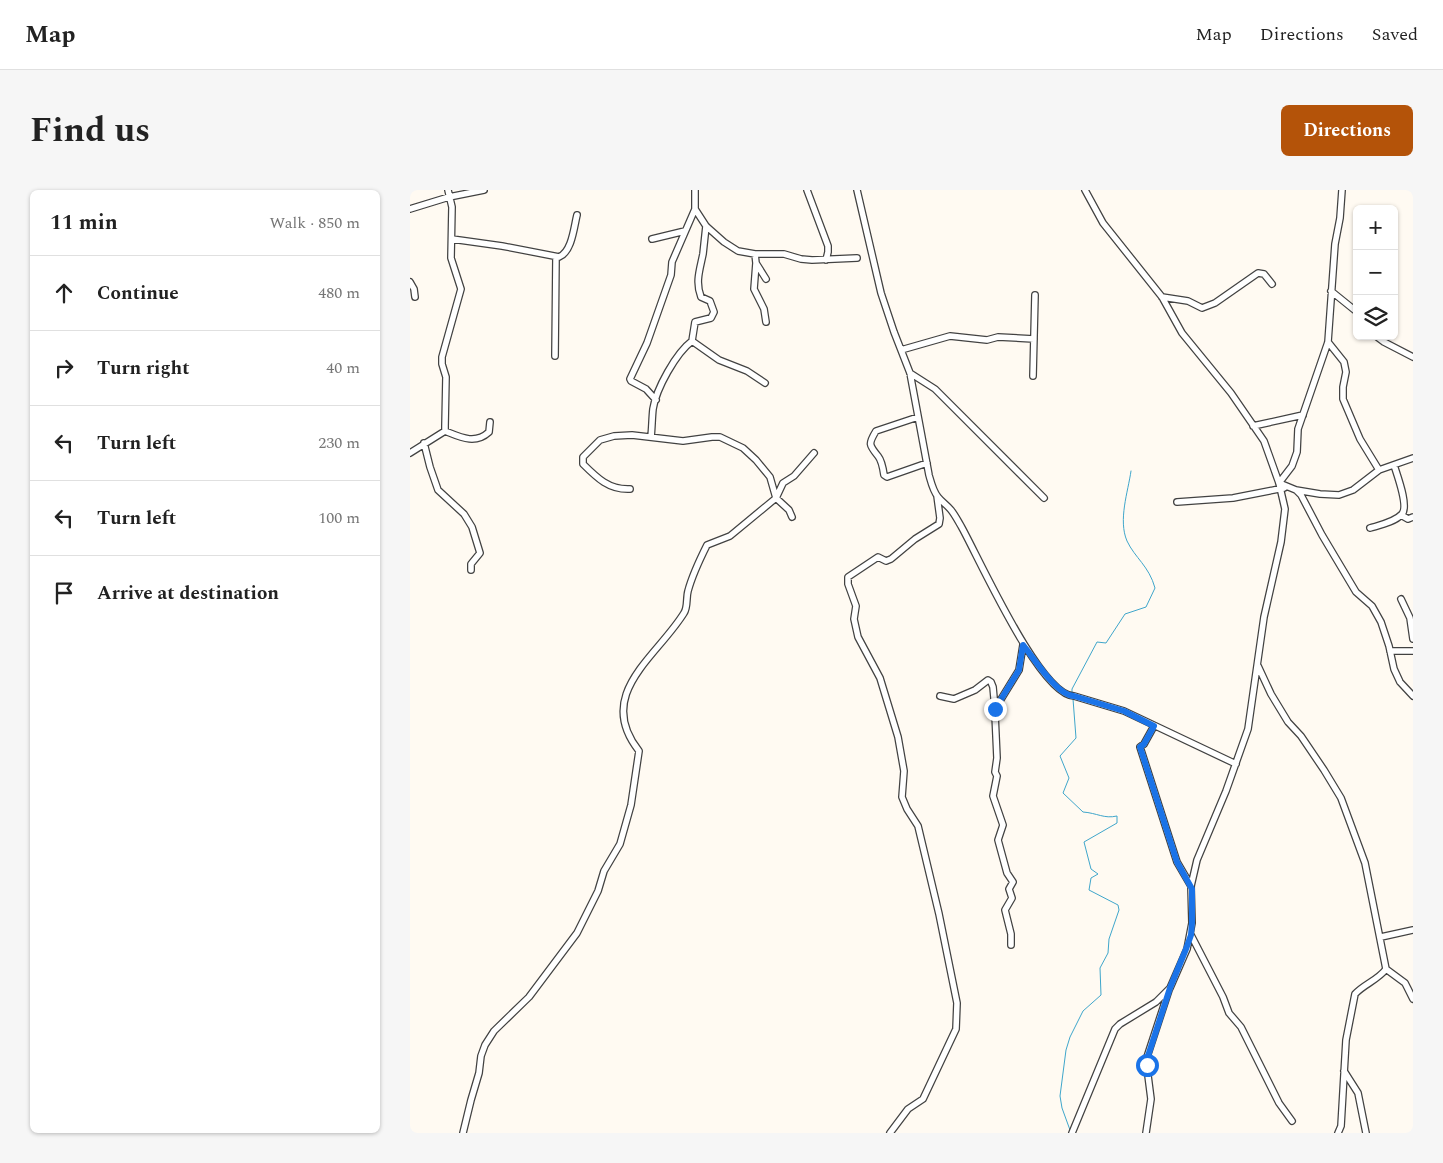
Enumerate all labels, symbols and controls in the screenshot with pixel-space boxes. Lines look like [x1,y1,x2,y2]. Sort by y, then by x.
text: Map [25,17,75,53]
text: Map [1196,21,1232,48]
text: Directions [1260,21,1344,48]
text: Saved [1372,21,1418,48]
text: Find us [30,104,150,157]
button: Directions [1281,105,1413,156]
map controls [1353,205,1398,340]
button: + [1353,205,1398,250]
text: 11 min [50,207,118,239]
text: Walk · 850 m [269,211,360,235]
button: − [1353,250,1398,295]
icon: ahead [50,279,78,307]
text: Continue [97,279,179,308]
text: 480 m [318,281,360,305]
button: layers [1353,295,1398,340]
icon: right [50,354,78,382]
text: Turn right [97,354,190,383]
text: 40 m [326,356,360,380]
icon: left [50,429,78,457]
text: Turn left [97,429,176,458]
text: 230 m [318,431,360,455]
icon: left [50,504,78,532]
text: Turn left [97,504,176,533]
text: 100 m [318,506,360,530]
icon: arrive [50,579,78,607]
text: Arrive at destination [97,579,279,608]
route end [984,698,1007,721]
route start [1136,1054,1159,1077]

